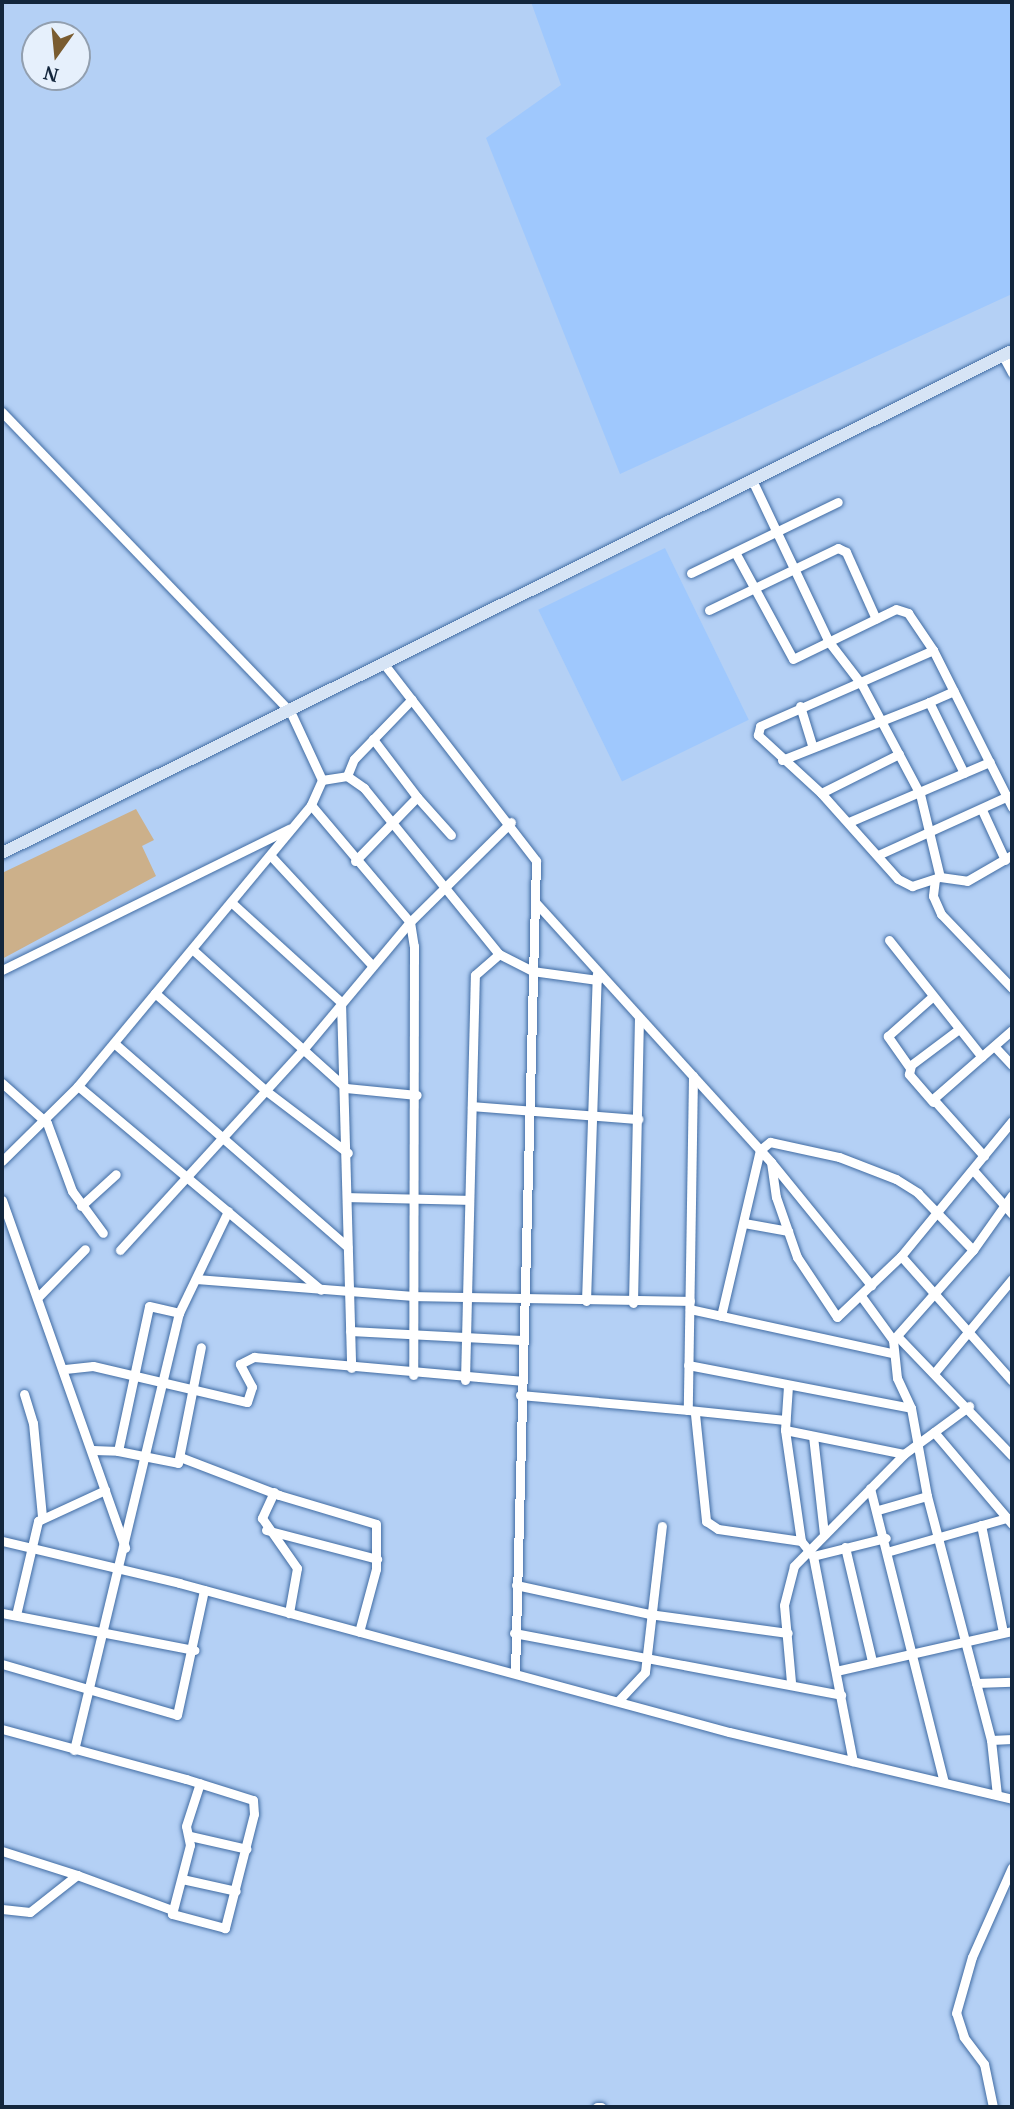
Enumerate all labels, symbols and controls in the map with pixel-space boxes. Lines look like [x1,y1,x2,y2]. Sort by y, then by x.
north arrow [21,21,91,91]
text: N [41,61,61,89]

